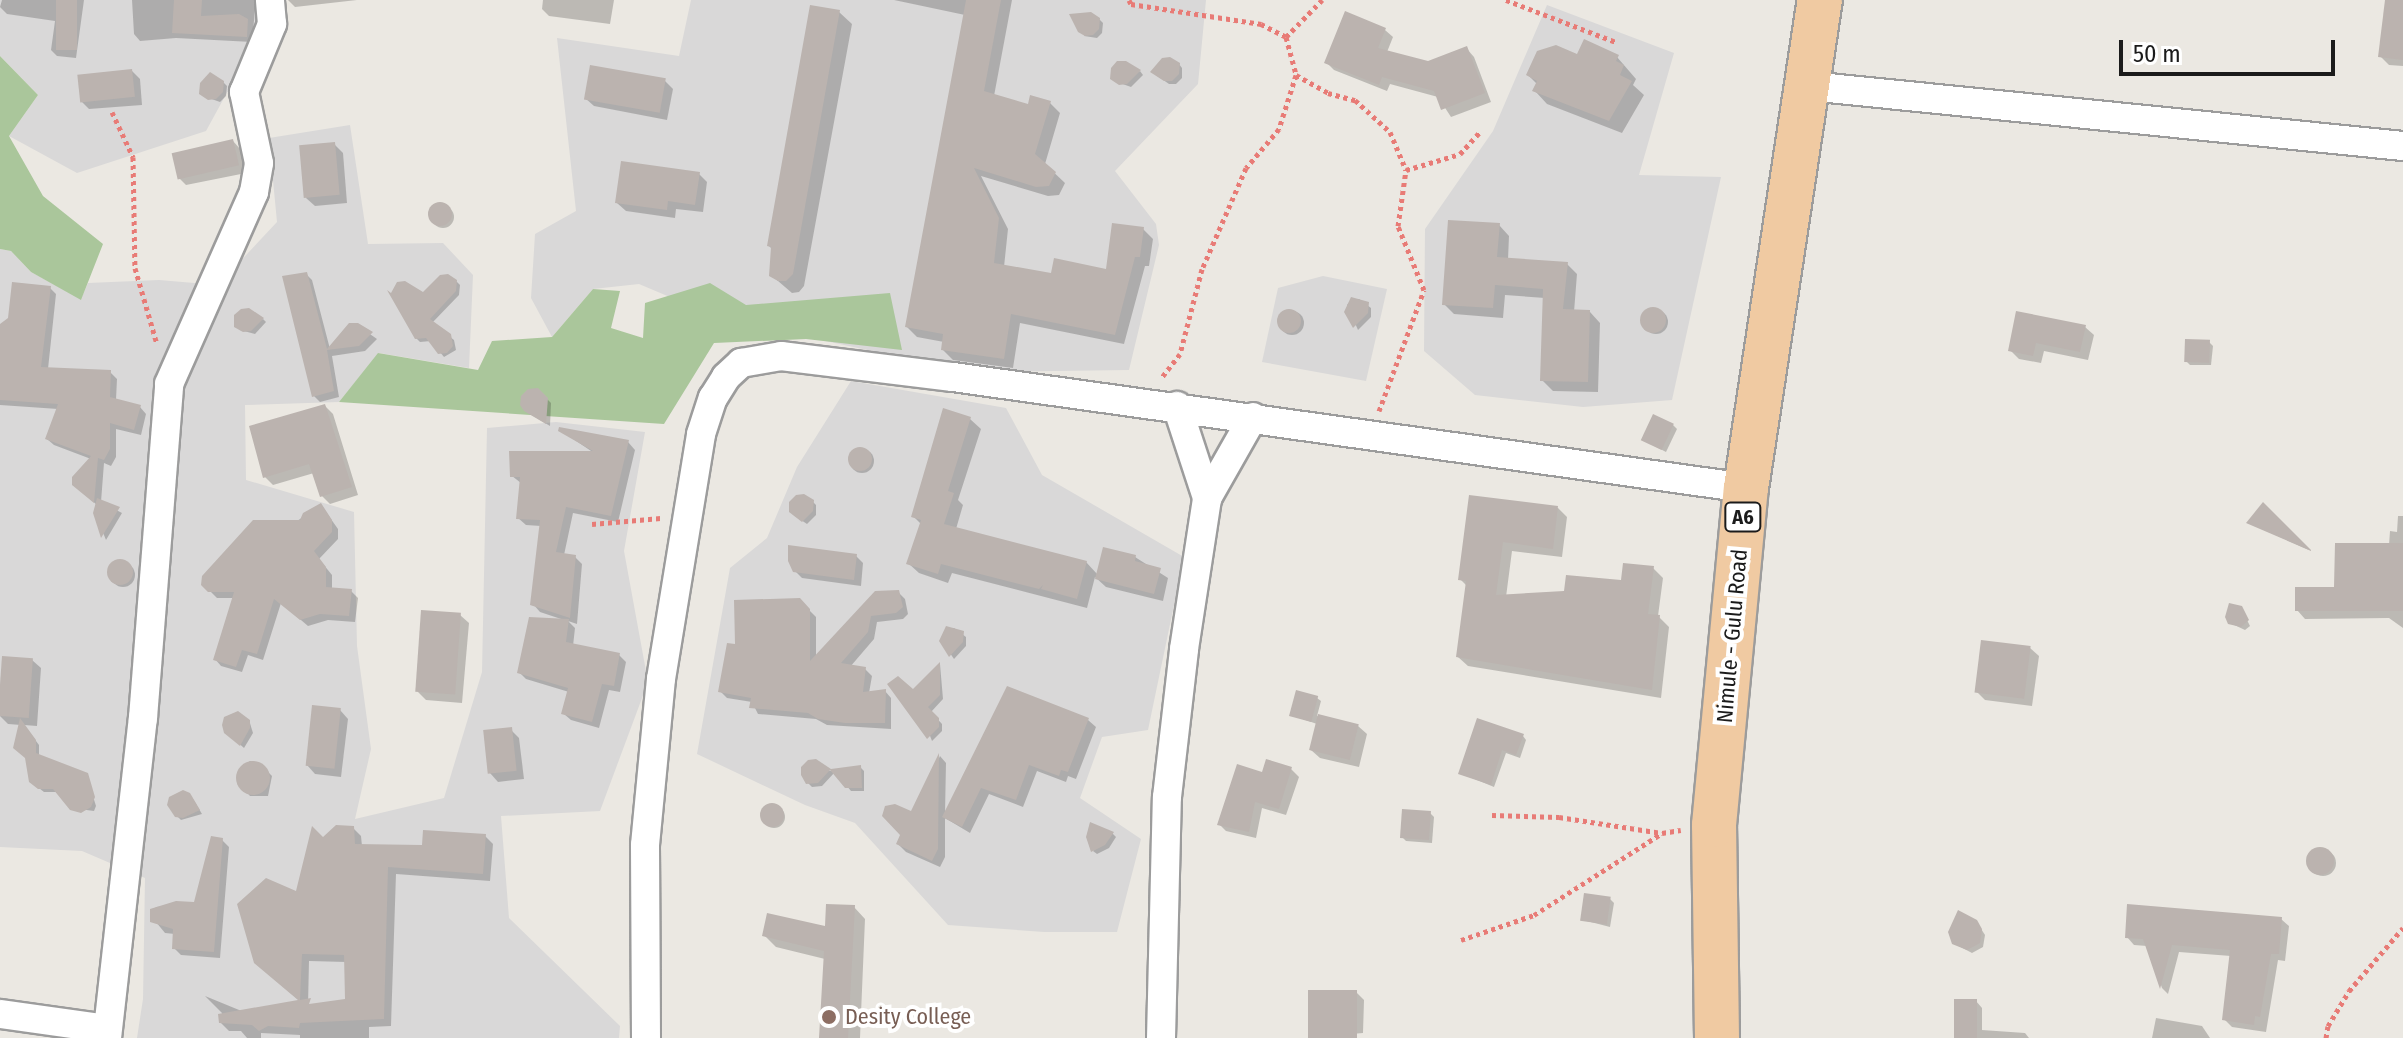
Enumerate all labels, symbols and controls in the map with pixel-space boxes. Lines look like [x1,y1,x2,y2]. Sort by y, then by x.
scale bar [2123,24,2339,74]
text: 50 m [2133,40,2181,68]
road number: A6 [1723,501,1763,533]
street label: Nimule - Gulu Road [1711,548,1753,724]
place label: Desity College [845,1004,971,1030]
marker: Desity College [820,1008,838,1026]

